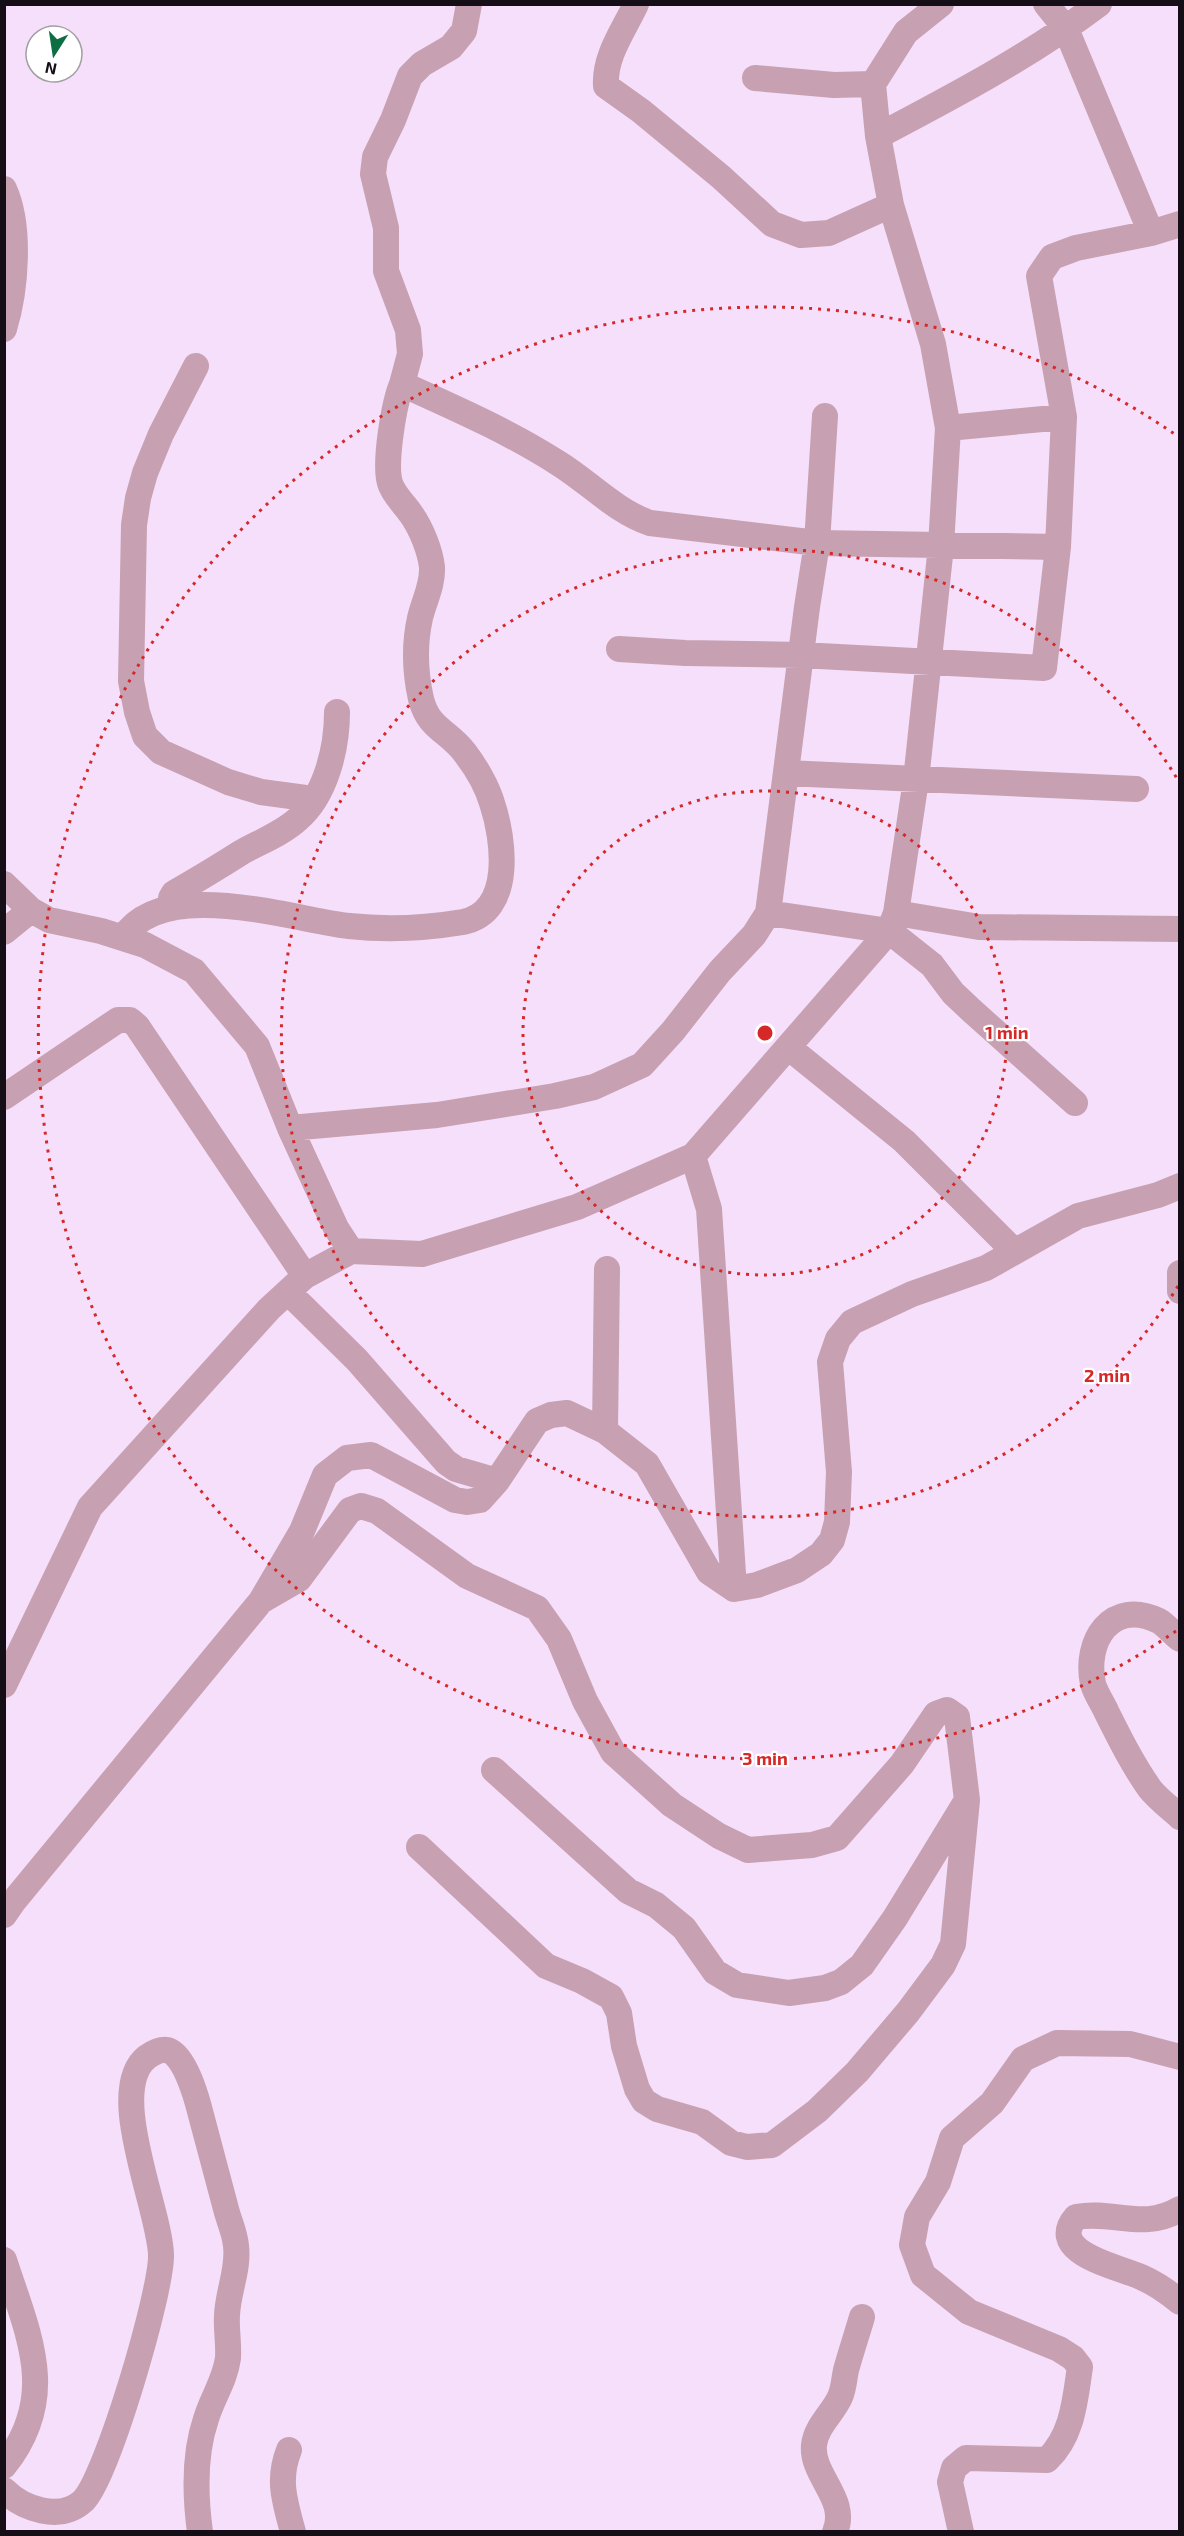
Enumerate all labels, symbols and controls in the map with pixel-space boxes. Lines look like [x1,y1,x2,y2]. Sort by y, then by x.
north arrow [24,24,84,84]
text: N [43,59,58,80]
text: 1 min [985,1021,1029,1043]
centre of rings [755,1023,775,1043]
text: 2 min [1084,1364,1130,1386]
text: 3 min [742,1747,788,1769]

